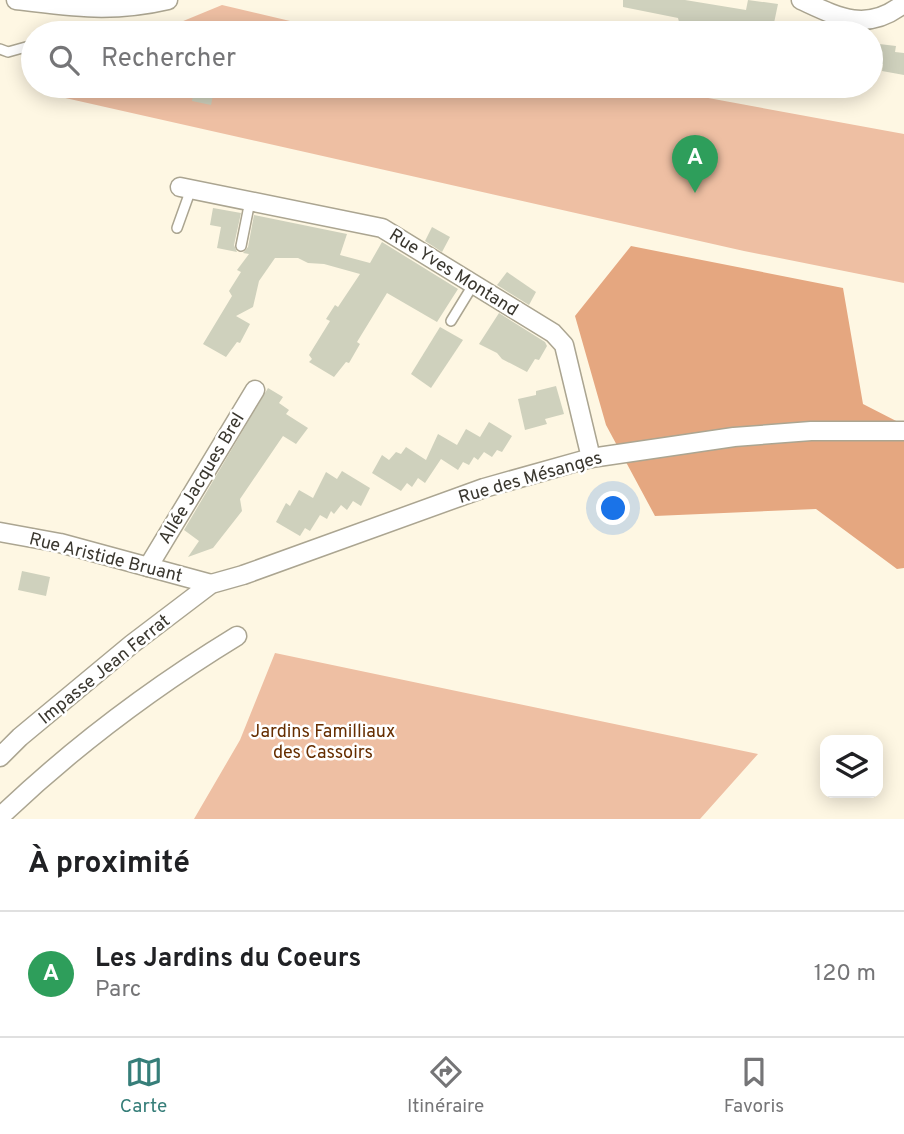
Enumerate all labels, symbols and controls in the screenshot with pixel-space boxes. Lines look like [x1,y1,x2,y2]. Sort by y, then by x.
search box [21,21,883,98]
icon: search [45,41,83,79]
text: Rechercher [101,43,236,76]
pin: A [672,135,718,193]
street label: Rue Yves Montand [384,224,522,322]
street label: Allée Jacques Brel [154,409,251,549]
street label: Rue des Mésanges [456,447,605,510]
your location [596,491,630,525]
street label: Rue Aristide Bruant [27,528,185,589]
street label: Impasse Jean Ferrat [35,610,175,730]
park label: Jardins Familliaux des Cassoirs [251,721,395,765]
map controls [820,735,883,798]
button: layers [820,735,883,798]
text: À proximité [28,846,190,883]
text: Les Jardins du Coeurs [95,943,361,976]
text: A [43,960,59,989]
text: 120 m [814,960,876,989]
text: Parc [95,976,141,1005]
tab: Carte [120,1053,167,1119]
tab: Itinéraire [407,1053,484,1119]
tab: Favoris [724,1053,784,1119]

